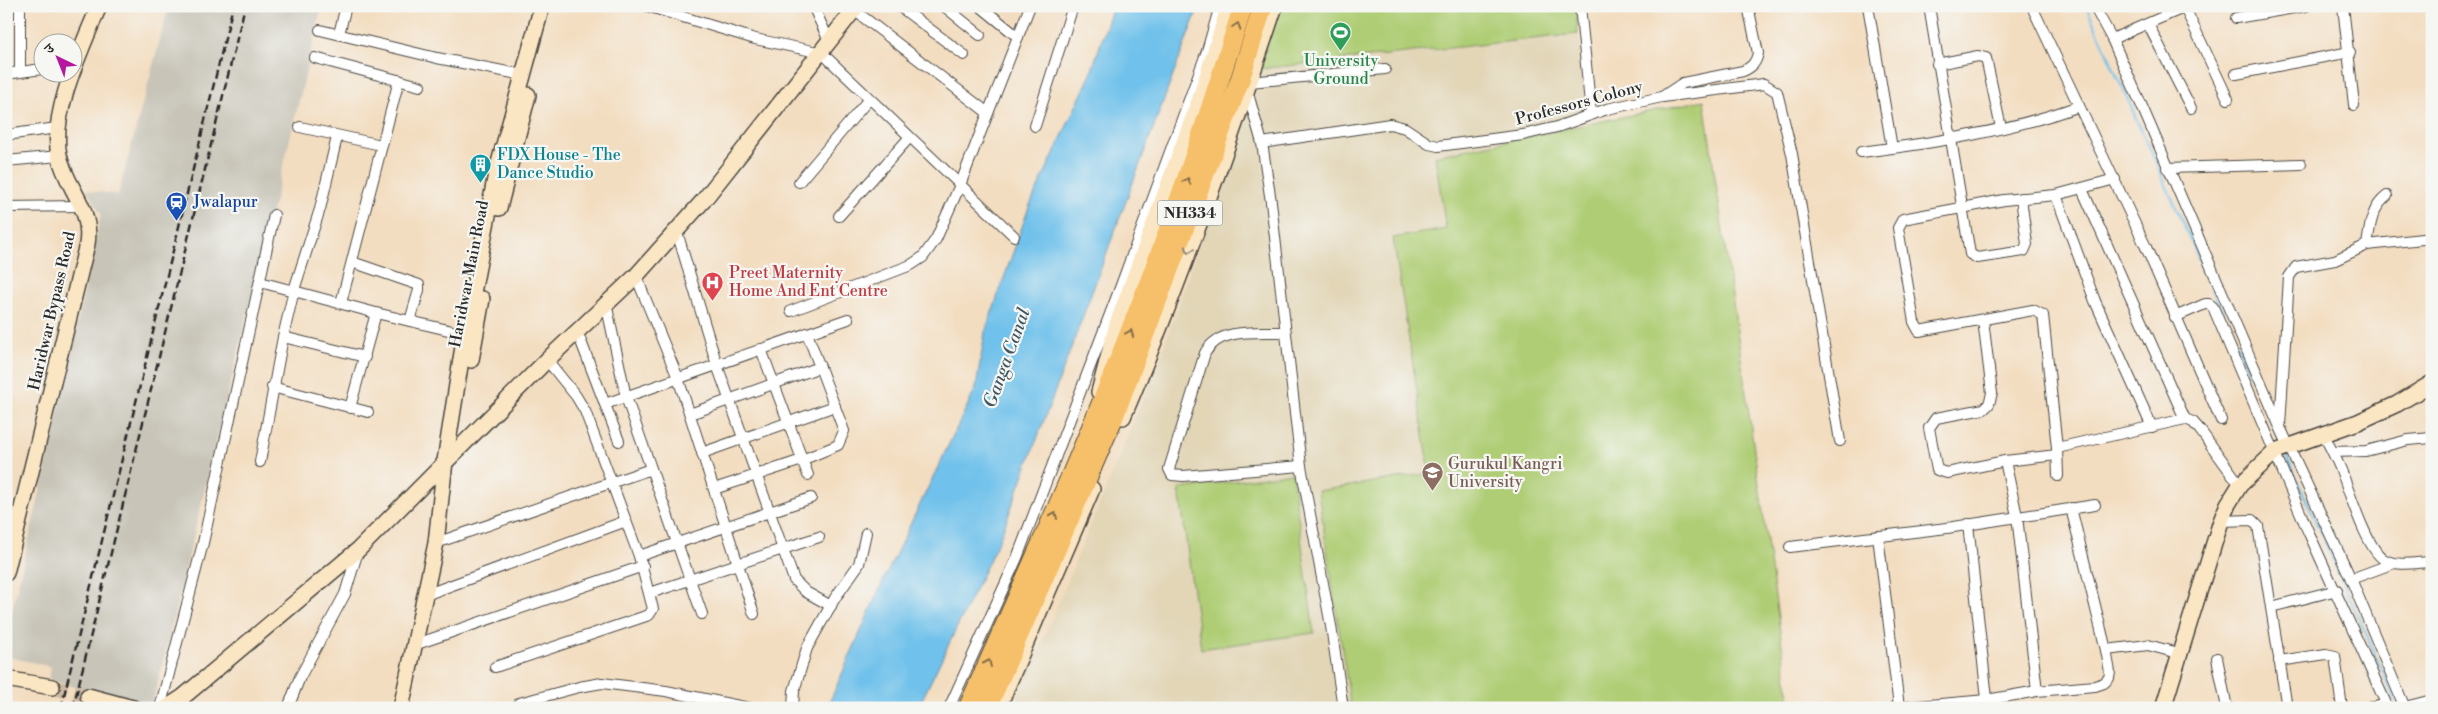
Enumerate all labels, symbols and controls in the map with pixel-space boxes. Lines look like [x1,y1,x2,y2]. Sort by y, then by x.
sports icon: University Ground [1329,20,1353,51]
one-way arrow [1231,23,1241,31]
north arrow [32,32,82,82]
text: उ [40,40,59,59]
place label: University Ground [1304,51,1378,89]
street label: Professors Colony [1513,76,1645,130]
place label: FDX House - The Dance Studio [497,145,621,183]
building icon: FDX House - The Dance Studio [469,152,493,183]
one-way arrow [1181,177,1191,186]
station icon: Jwalapur [165,190,189,221]
place label: Jwalapur [192,192,258,212]
street label: Haridwar Main Road [445,199,493,349]
road number: NH334 [1158,200,1222,226]
street label: Haridwar Bypass Road [24,230,80,392]
one-way arrow [1185,245,1195,254]
place label: Preet Maternity Home And Ent Centre [729,263,888,301]
hospital icon: Preet Maternity Home And Ent Centre [701,270,725,301]
water label: Ganga Canal [978,305,1036,411]
one-way arrow [1123,329,1134,338]
place label: Gurukul Kangri University [1448,454,1563,492]
school or university icon: Gurukul Kangri University [1420,461,1444,492]
one-way arrow [1047,511,1058,520]
one-way arrow [982,659,993,668]

